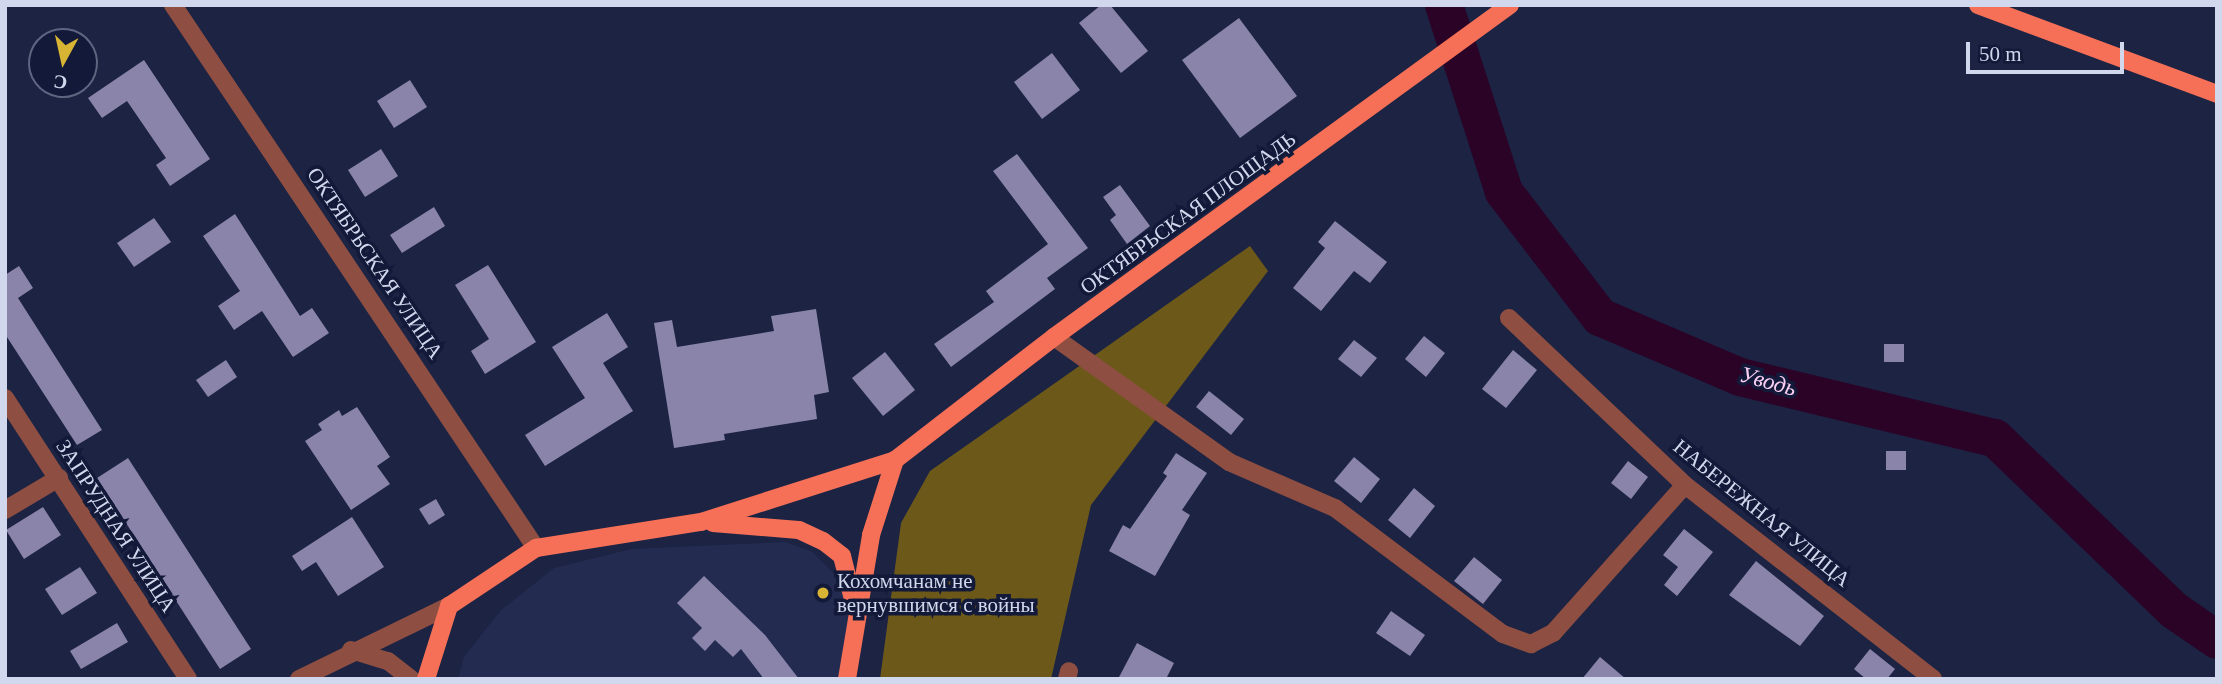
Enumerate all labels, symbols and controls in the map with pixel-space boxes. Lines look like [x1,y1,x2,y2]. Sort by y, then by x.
north arrow [28,28,98,98]
scale bar [1970,28,2128,72]
text: 50 m [1979,42,2022,66]
text: С [52,71,69,94]
street label: ОКТЯБРЬСКАЯ ПЛОЩАДЬ [1075,126,1301,300]
street label: ОКТЯБРЬСКАЯ УЛИЦА [302,163,448,363]
water label: Уводь [1737,361,1799,403]
street label: НАБЕРЕЖНАЯ УЛИЦА [1668,434,1856,592]
street label: ЗАПРУДНАЯ УЛИЦА [51,435,181,617]
place label: Кохомчанам не вернувшимся с войны [837,568,1035,618]
marker: Кохомчанам не вернувшимся с войны [815,585,831,601]

